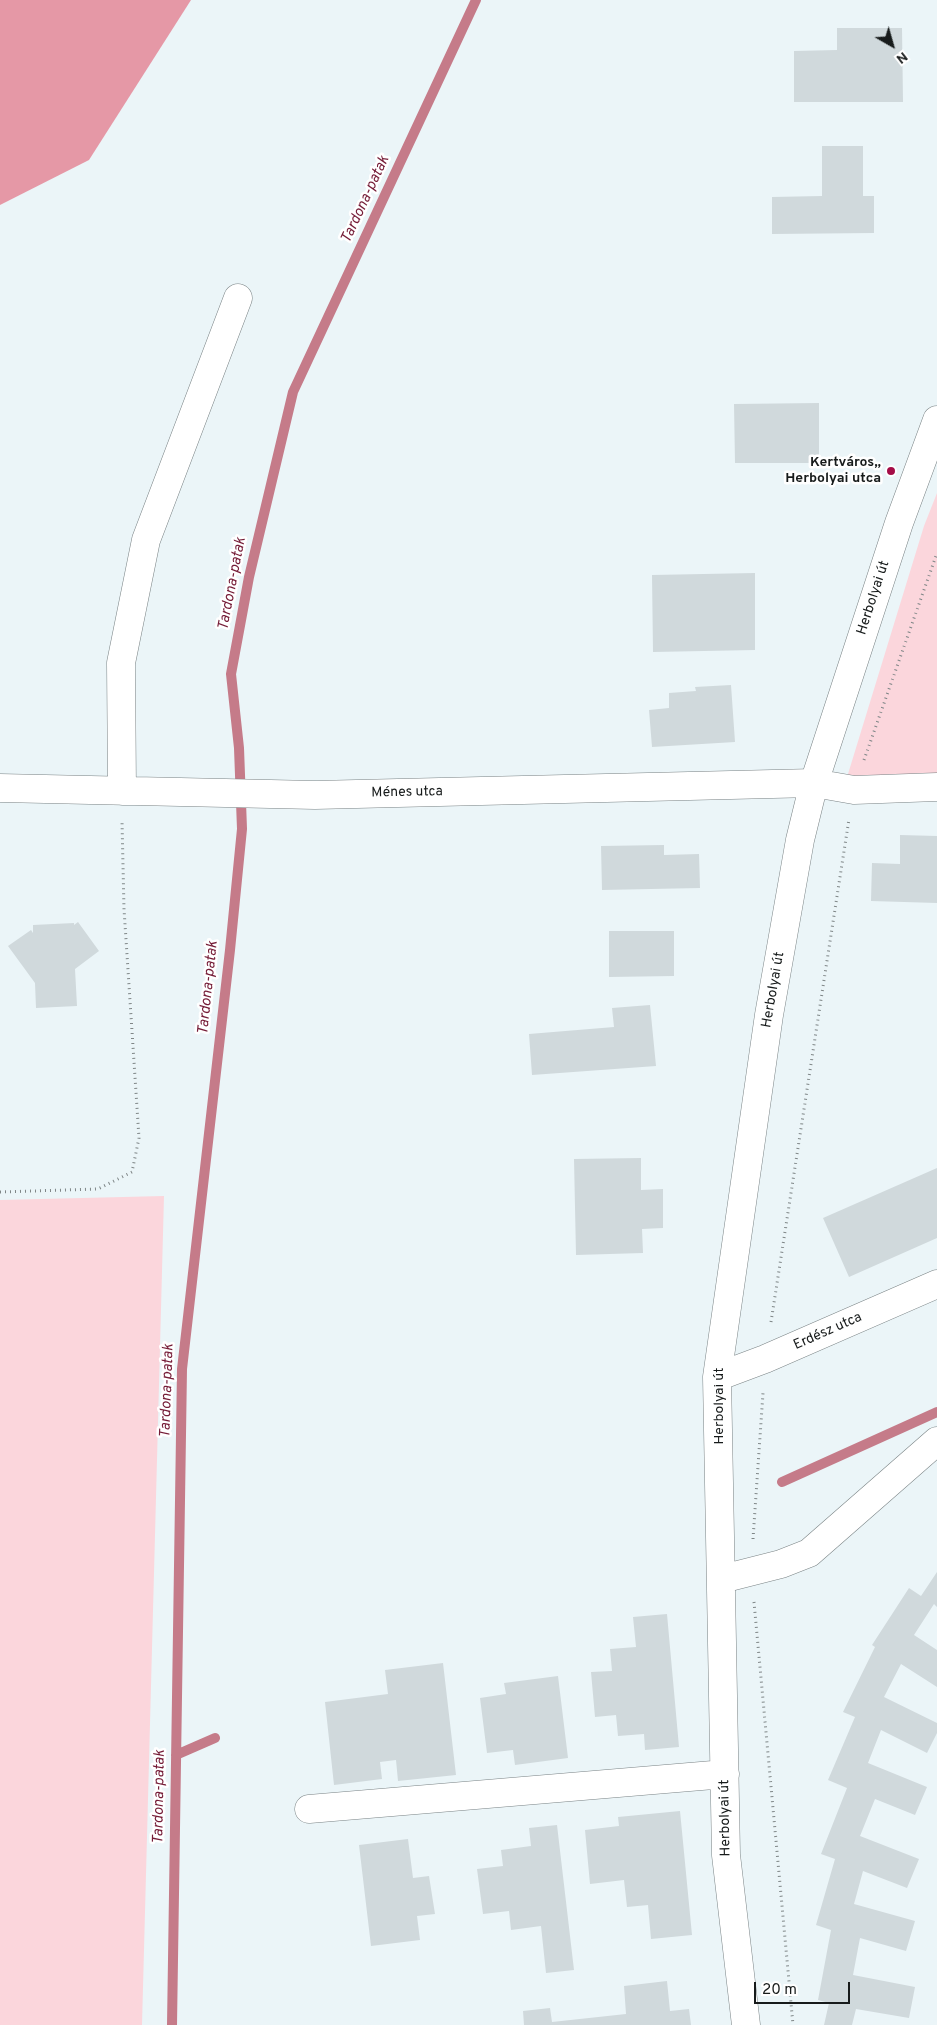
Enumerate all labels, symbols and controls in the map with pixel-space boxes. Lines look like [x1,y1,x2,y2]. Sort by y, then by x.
north arrow [867,20,917,70]
text: N [892,47,911,67]
water label: Tardona-patak [338,153,394,247]
place label: Kertváros,, Herbolyai utca [785,455,881,488]
marker: Kertváros,, Herbolyai utca [885,465,897,477]
water label: Tardona-patak [215,536,251,632]
street label: Herbolyai út [854,559,894,637]
street label: Ménes utca [371,784,443,802]
water label: Tardona-patak [195,940,223,1036]
street label: Herbolyai út [759,951,789,1029]
street label: Erdész utca [791,1310,865,1354]
water label: Tardona-patak [157,1344,179,1438]
street label: Herbolyai út [712,1368,728,1444]
water label: Tardona-patak [150,1750,170,1844]
street label: Herbolyai út [717,1779,735,1857]
scale bar [757,1972,853,2004]
text: 20 m [762,1981,797,2000]

